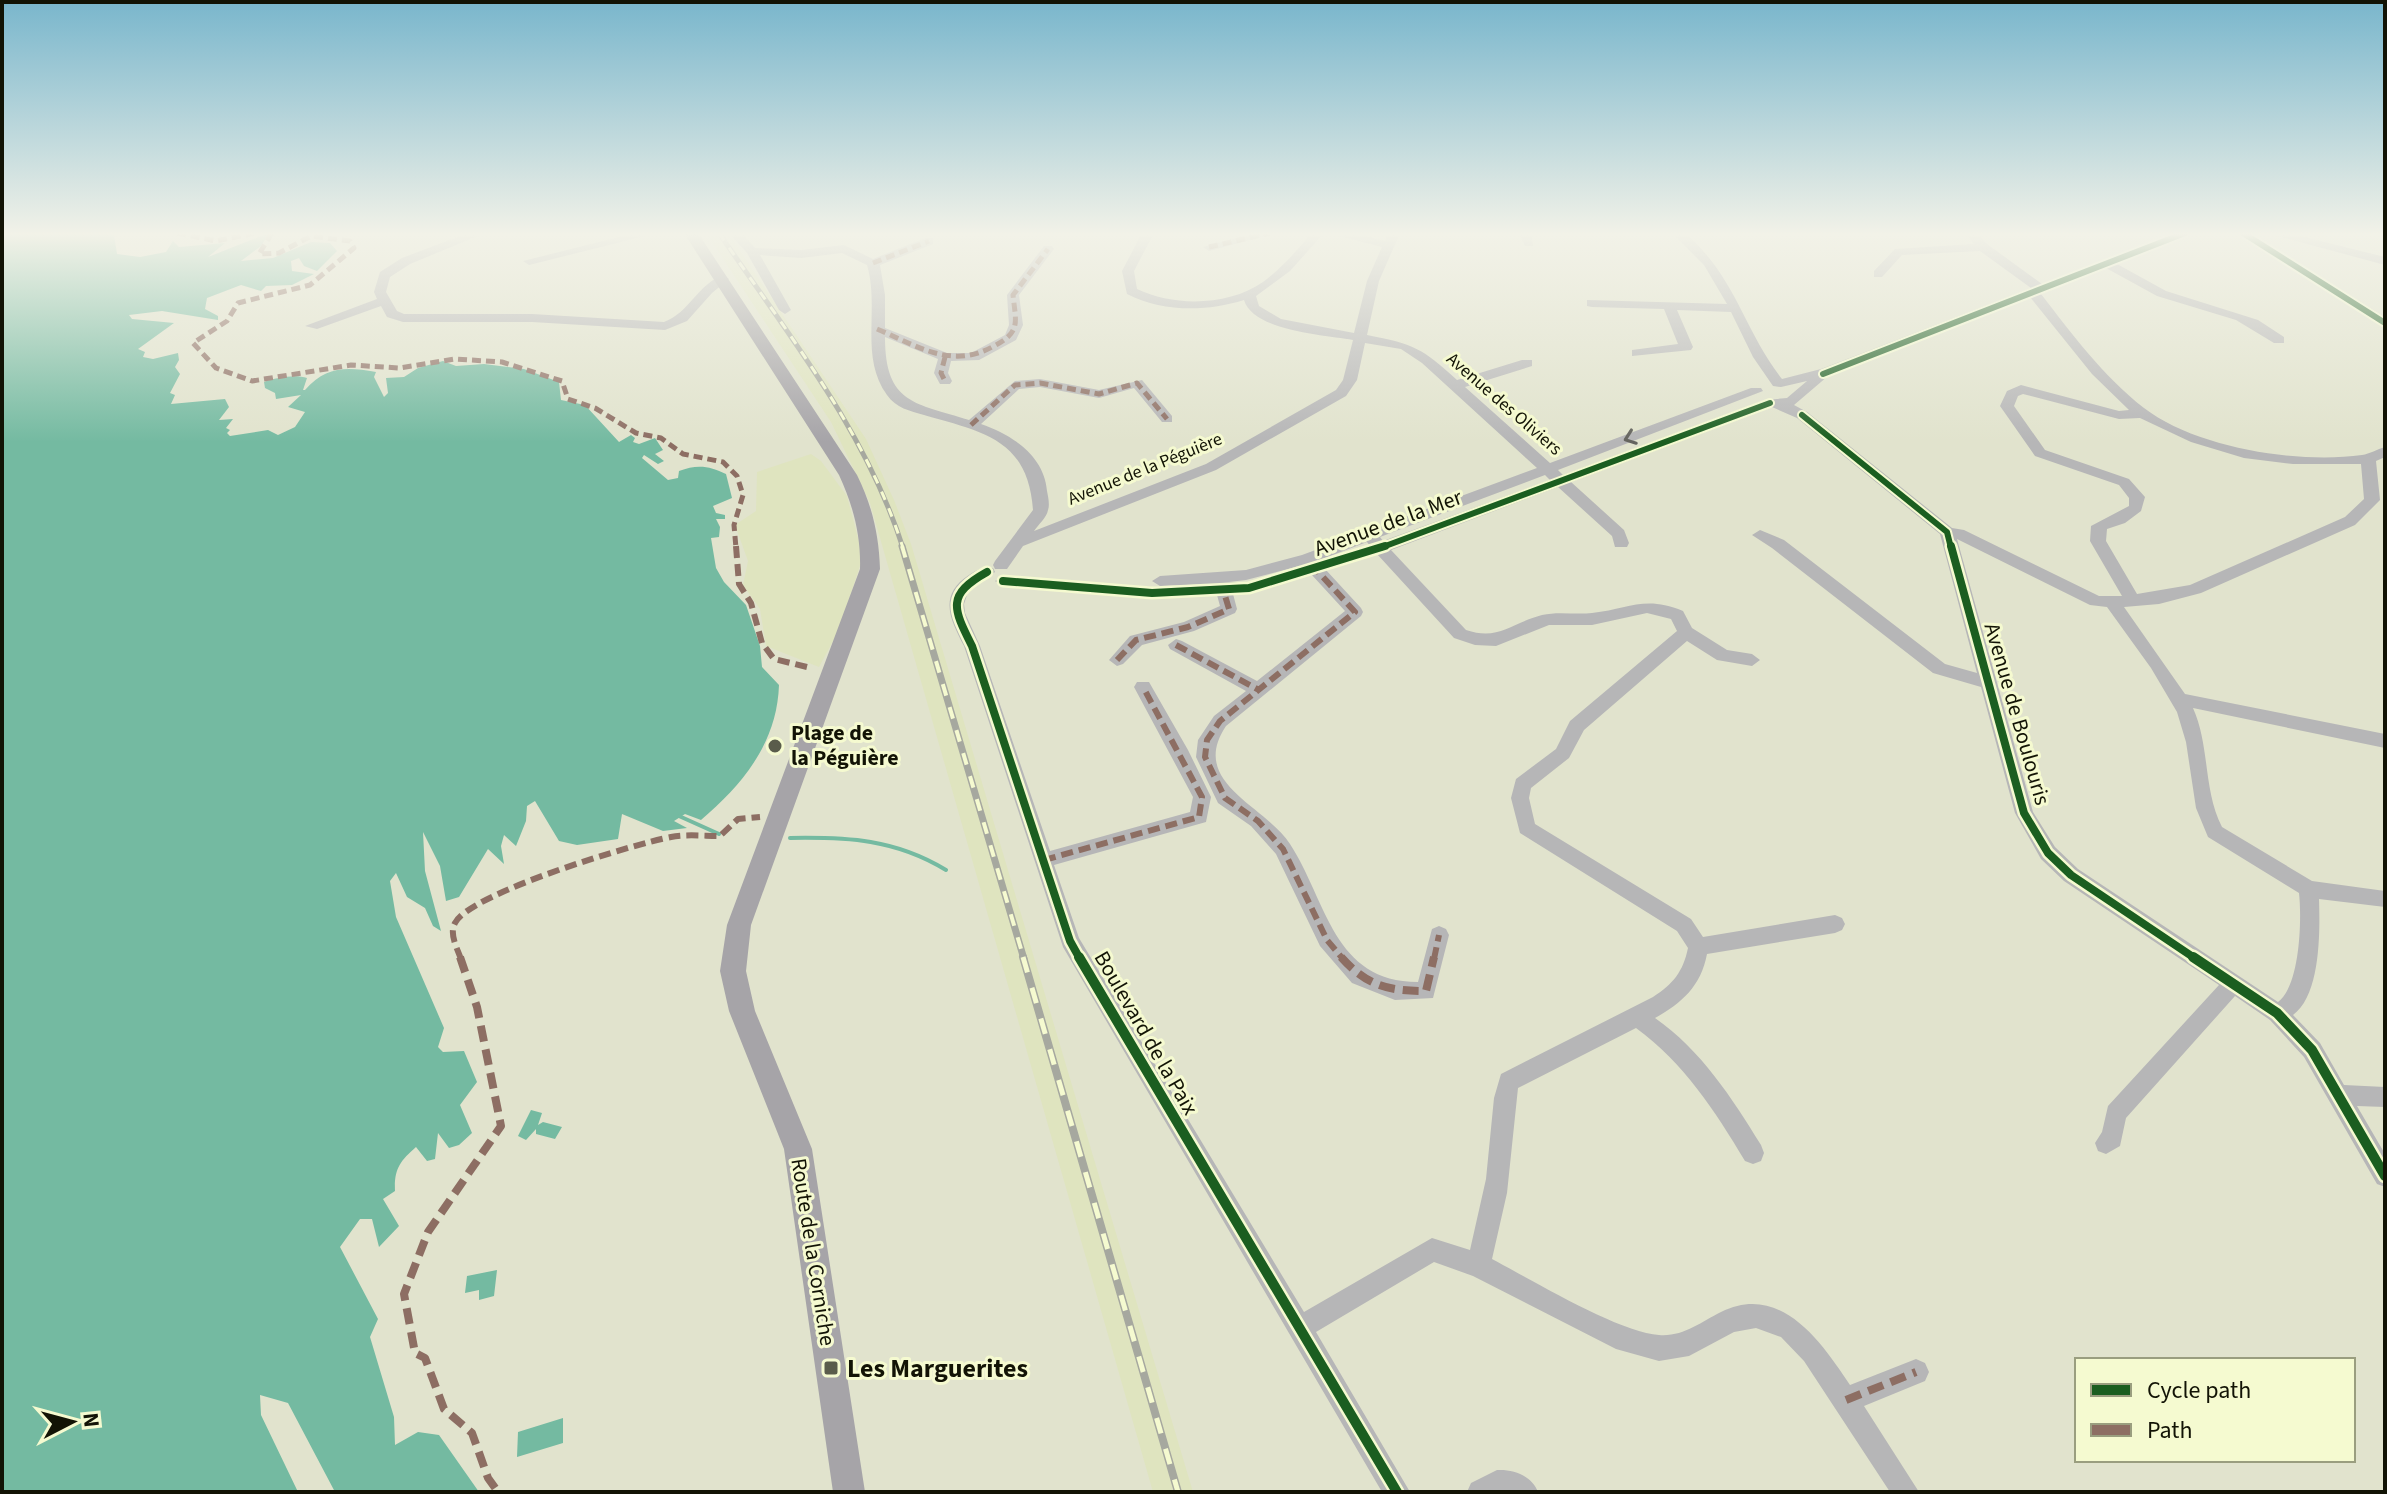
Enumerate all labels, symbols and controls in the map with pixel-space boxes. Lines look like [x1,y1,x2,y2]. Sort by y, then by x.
street label: Avenue des Oliviers [1441,347,1567,461]
street label: Avenue de la Péguière [1064,427,1226,511]
one-way arrow [1624,428,1638,444]
street label: Avenue de la Mer [1310,481,1467,565]
street label: Avenue de Boulouris [1976,619,2058,809]
place label: Plage de la Péguière [791,717,899,774]
marker: Plage de la Péguière [766,737,784,755]
street label: Boulevard de la Paix [1086,945,1206,1121]
street label: Route de la Corniche [782,1156,844,1348]
place label: Les Marguerites [847,1350,1028,1387]
legend [2075,1358,2355,1462]
marker: Les Marguerites [822,1359,840,1377]
text: Cycle path [2147,1373,2251,1408]
north arrow [32,1382,112,1462]
text: N [74,1411,108,1429]
text: Path [2147,1413,2193,1448]

